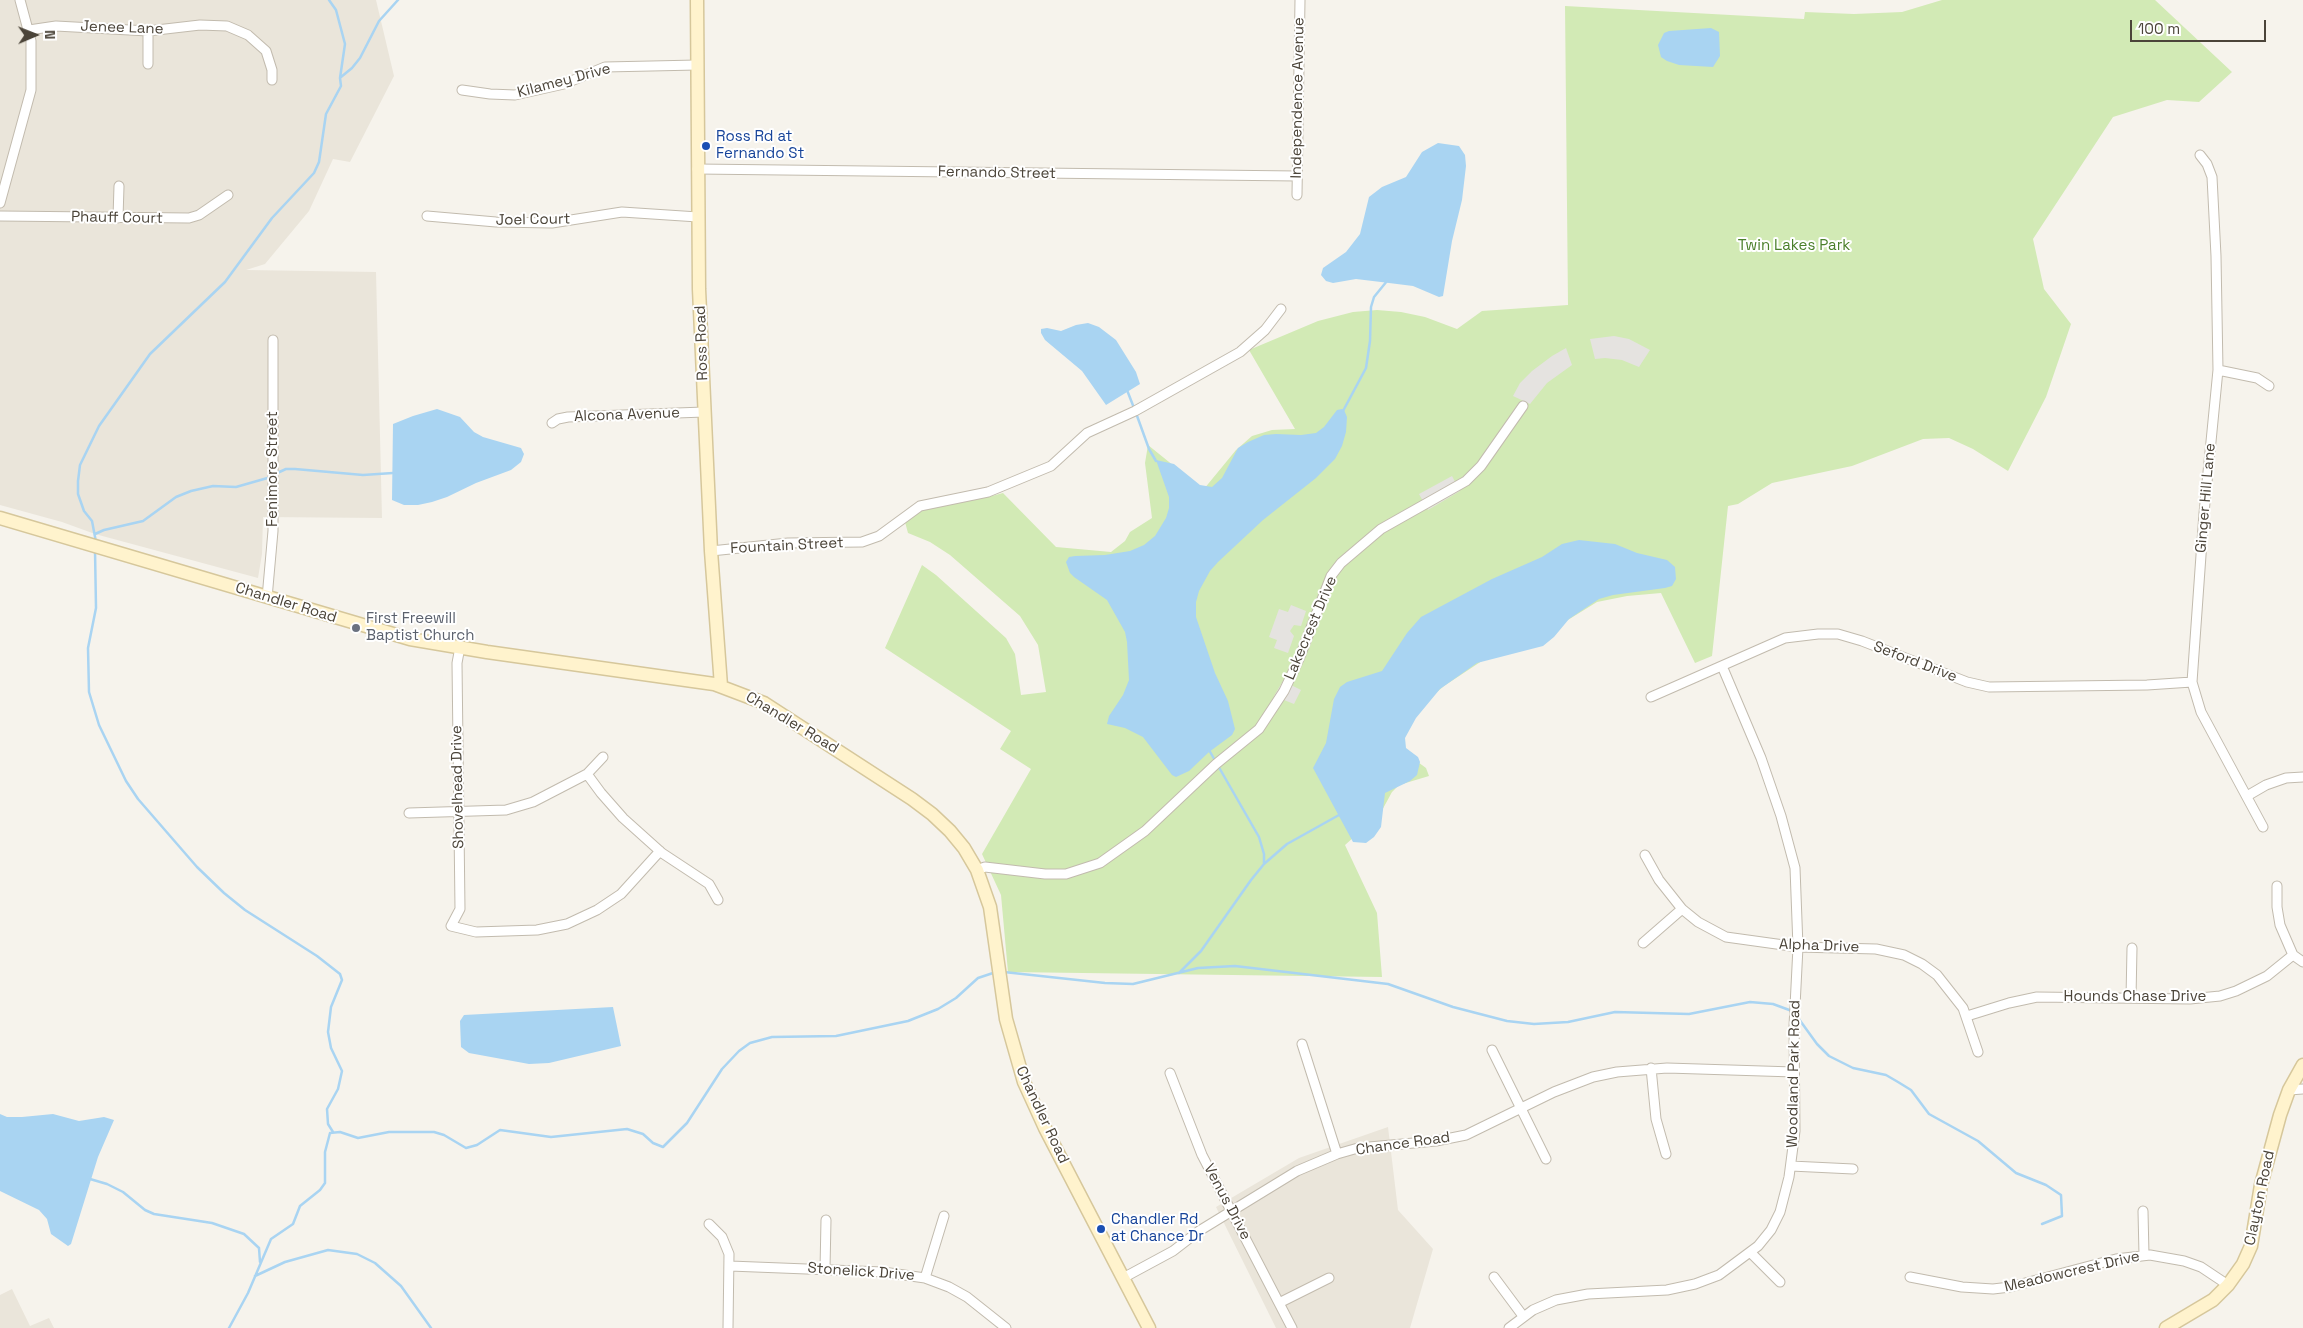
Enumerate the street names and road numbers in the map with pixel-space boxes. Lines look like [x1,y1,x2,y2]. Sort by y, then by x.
street label: Independence Avenue [1288,17,1308,179]
street label: Jenee Lane [80,18,164,38]
street label: Kilamey Drive [515,60,613,102]
street label: Fernando Street [938,163,1056,183]
street label: Phauff Court [71,208,163,228]
street label: Joel Court [495,210,571,230]
street label: Ross Road [692,305,712,381]
street label: Alcona Avenue [574,404,680,426]
street label: Fenimore Street [264,411,282,527]
street label: Ginger Hill Lane [2192,442,2220,554]
street label: Fountain Street [730,534,844,558]
street label: Lakecrest Drive [1281,573,1341,683]
street label: Chandler Road [233,579,339,627]
street label: Seford Drive [1871,638,1959,686]
street label: Chandler Road [742,688,842,758]
street label: Shovelhead Drive [448,725,468,849]
street label: Alpha Drive [1779,936,1859,956]
street label: Hounds Chase Drive [2064,988,2206,1006]
street label: Woodland Park Road [1784,1000,1804,1148]
street label: Chandler Road [1012,1064,1072,1166]
street label: Chance Road [1355,1128,1451,1160]
street label: Clayton Road [2241,1149,2279,1247]
street label: Venus Drive [1199,1161,1255,1243]
street label: Meadowcrest Drive [2002,1248,2142,1296]
street label: Stonelick Drive [807,1259,915,1285]

